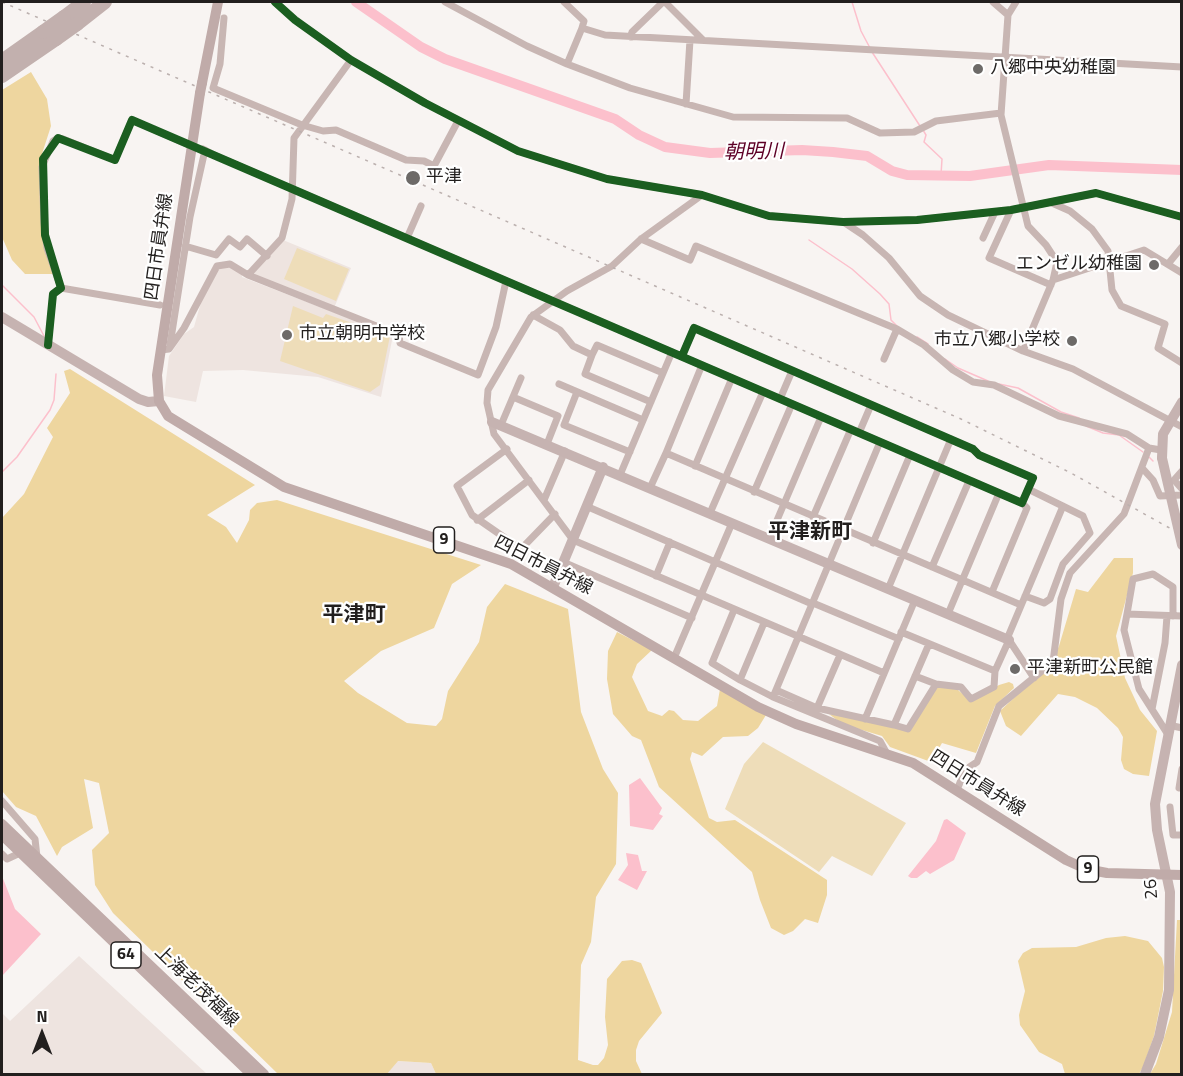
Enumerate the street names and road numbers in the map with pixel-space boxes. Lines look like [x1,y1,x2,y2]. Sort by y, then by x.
street label: 四日市員弁線 [142,192,178,302]
road number: 9 [434,527,454,553]
street label: 四日市員弁線 [490,532,596,600]
street label: 四日市員弁線 [925,746,1029,822]
road number: 9 [1078,856,1098,882]
street label: 26 [1140,878,1164,900]
road number: 64 [111,942,141,968]
street label: 上海老茂福線 [150,942,242,1032]

